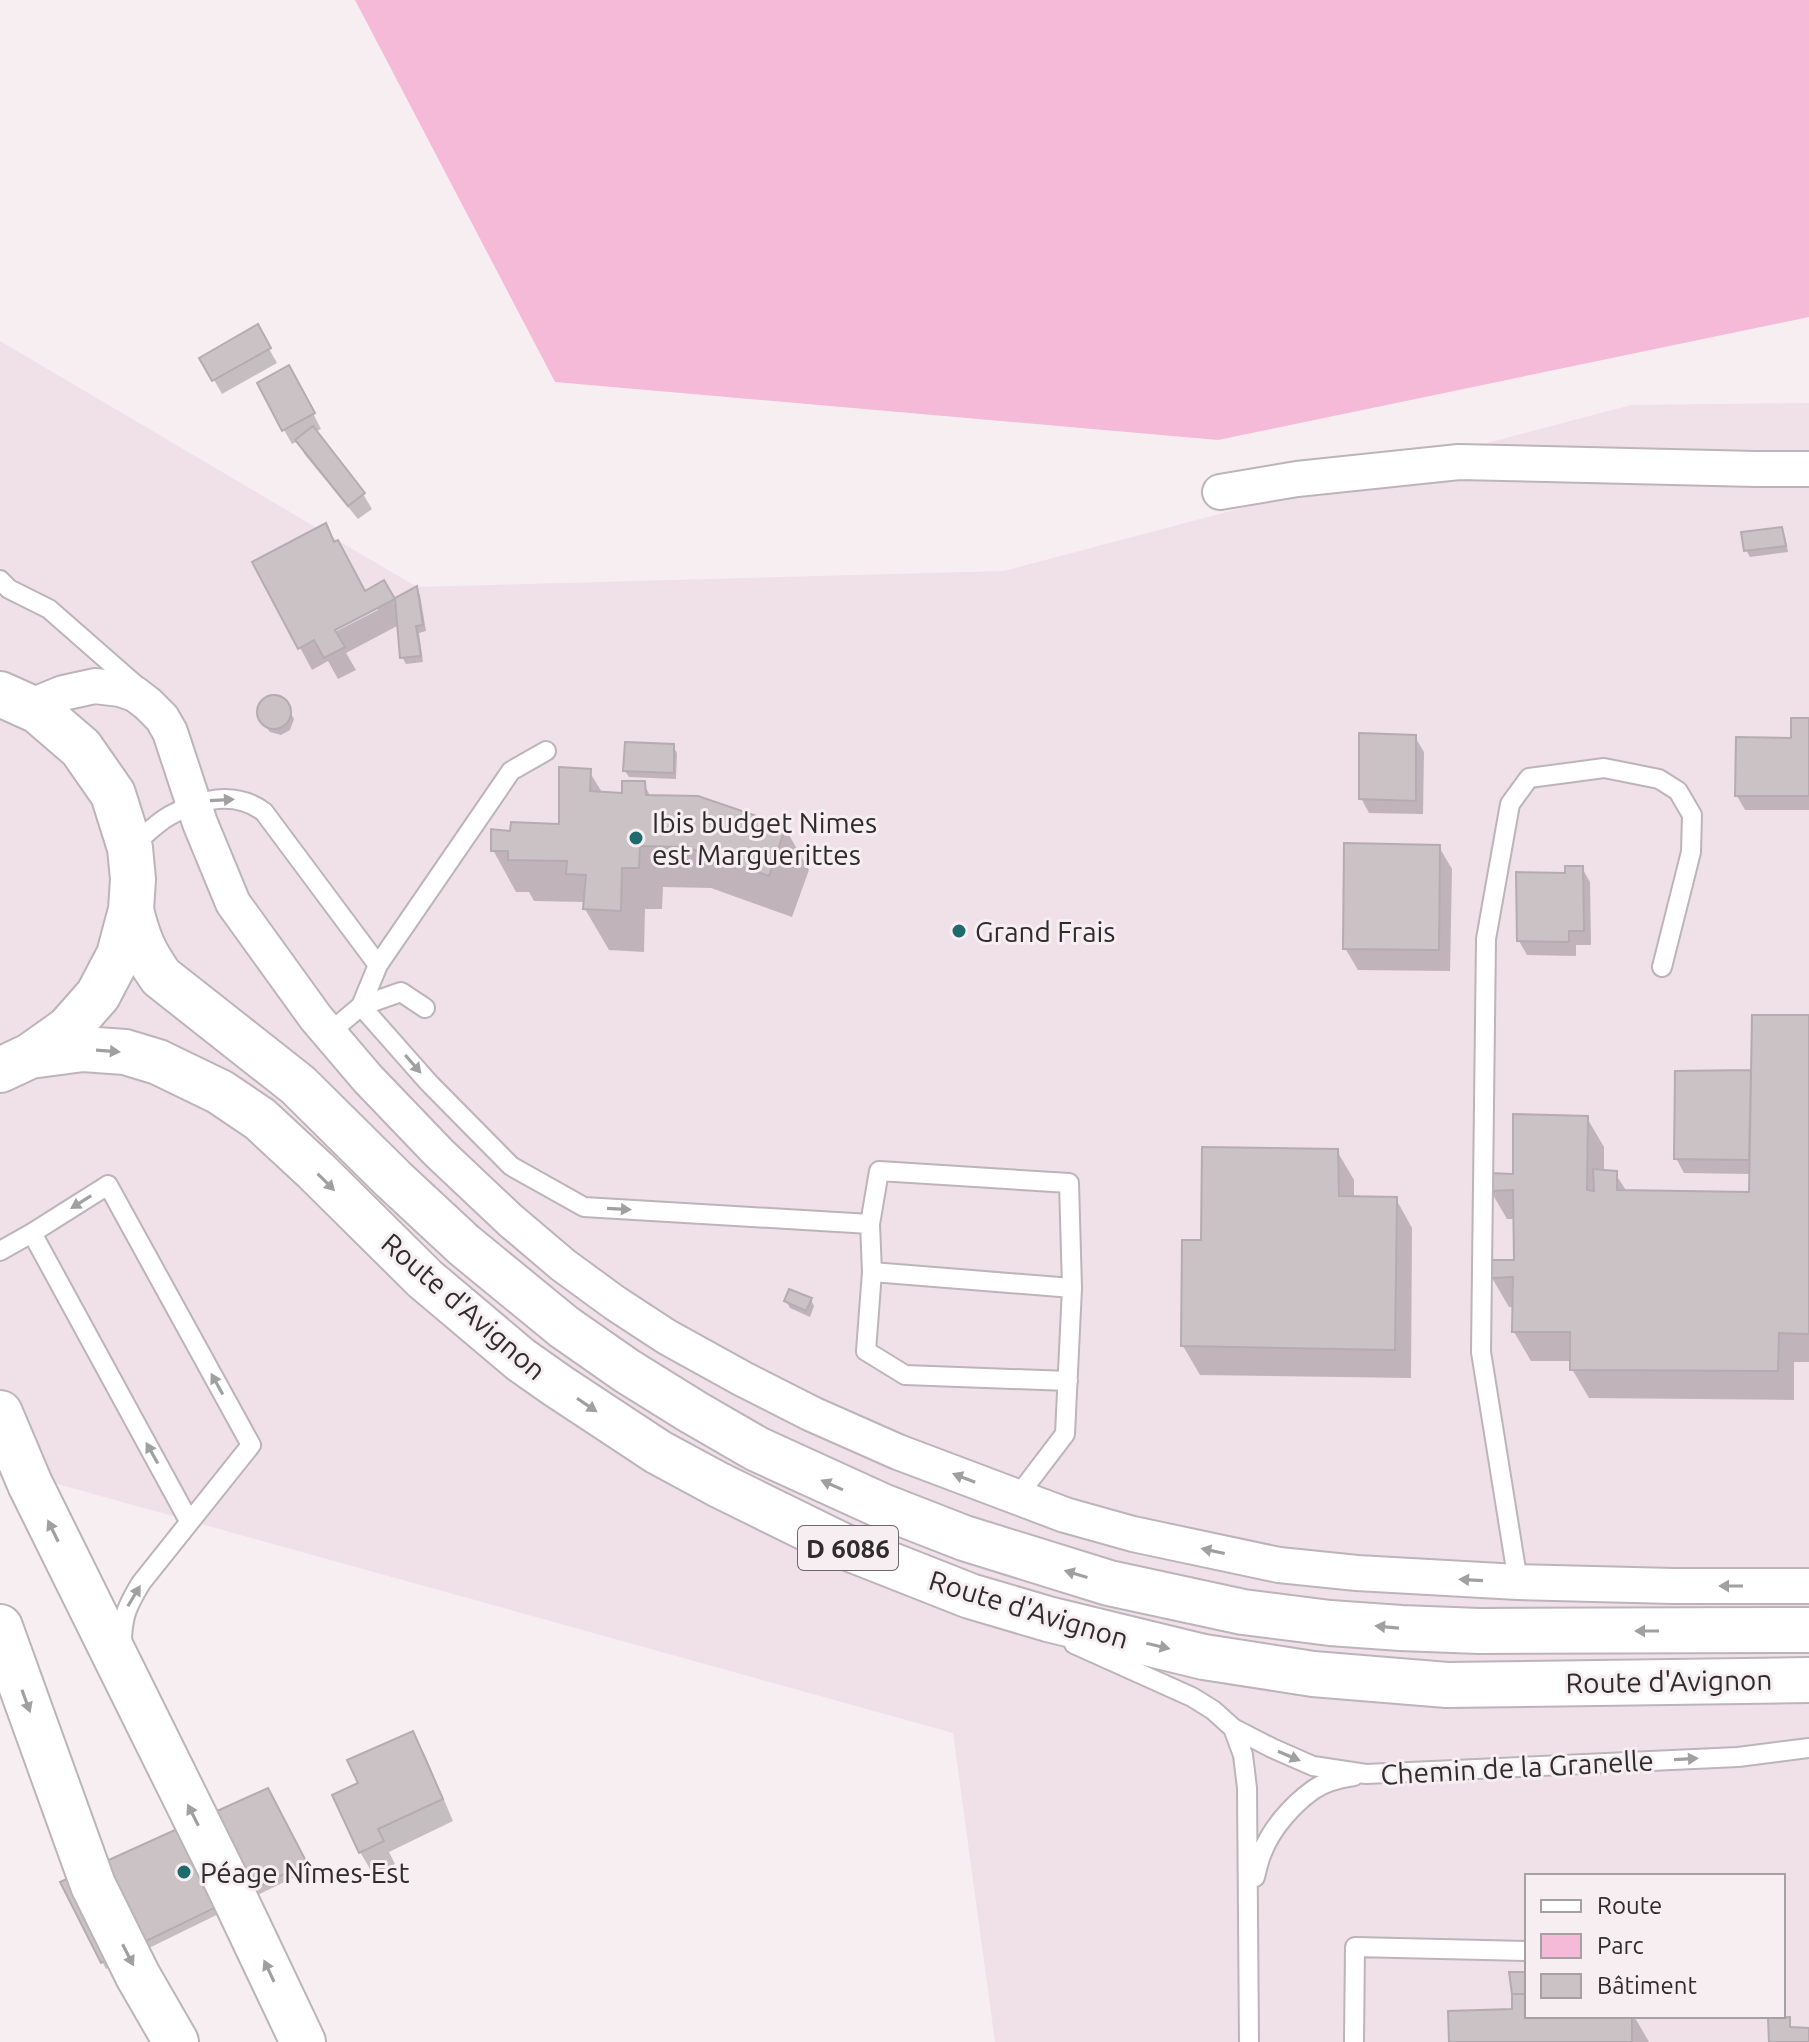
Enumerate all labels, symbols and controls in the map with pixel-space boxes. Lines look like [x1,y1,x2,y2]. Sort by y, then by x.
one-way arrow [210,793,235,806]
place label: Ibis budget Nimes est Marguerittes [652,807,877,870]
marker: Ibis budget Nimes est Marguerittes [627,829,645,847]
place label: Grand Frais [975,916,1116,947]
marker: Grand Frais [950,922,968,940]
one-way arrow [96,1044,121,1057]
one-way arrow [404,1054,421,1074]
one-way arrow [316,1172,335,1190]
one-way arrow [70,1195,91,1210]
one-way arrow [607,1203,632,1216]
street label: Route d'Avignon [376,1227,552,1385]
one-way arrow [211,1373,224,1396]
one-way arrow [576,1397,597,1412]
one-way arrow [145,1441,159,1464]
one-way arrow [952,1471,976,1484]
one-way arrow [821,1478,844,1491]
one-way arrow [46,1520,60,1543]
road number: D 6086 [798,1526,898,1570]
one-way arrow [1200,1544,1225,1557]
street label: Route d'Avignon [926,1564,1132,1654]
one-way arrow [1064,1567,1088,1580]
one-way arrow [1458,1573,1483,1586]
one-way arrow [1718,1580,1743,1592]
one-way arrow [127,1585,141,1607]
one-way arrow [1374,1620,1399,1633]
one-way arrow [1634,1625,1659,1637]
one-way arrow [1146,1640,1171,1653]
street label: Route d'Avignon [1565,1664,1773,1698]
one-way arrow [20,1689,33,1713]
street label: Chemin de la Granelle [1380,1744,1654,1790]
one-way arrow [1277,1749,1301,1762]
one-way arrow [1674,1753,1699,1766]
one-way arrow [187,1803,200,1826]
place label: Péage Nîmes-Est [200,1857,410,1888]
marker: Péage Nîmes-Est [175,1863,193,1881]
legend [1525,1874,1785,2018]
text: Route [1597,1892,1662,1919]
text: Parc [1597,1932,1644,1959]
one-way arrow [121,1943,134,1966]
one-way arrow [262,1960,276,1983]
text: Bâtiment [1597,1972,1698,1999]

